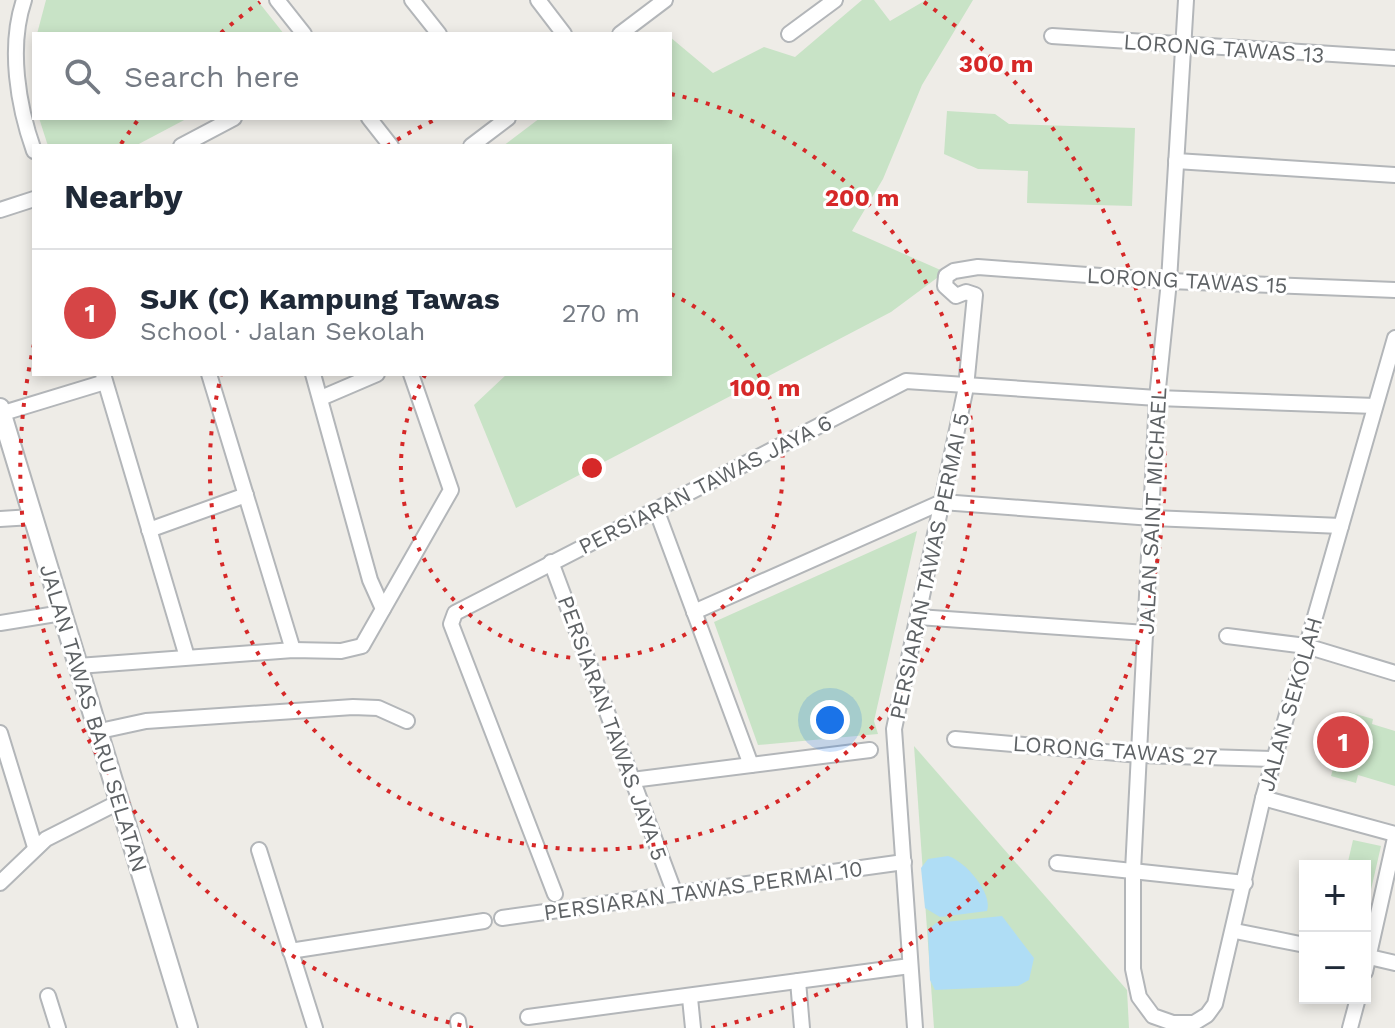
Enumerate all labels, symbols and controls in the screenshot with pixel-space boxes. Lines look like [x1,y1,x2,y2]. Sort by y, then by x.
street label: LORONG TAWAS 13 [1123,29,1325,68]
search box [32,32,672,120]
text: 300 m [959,50,1033,78]
icon: search [60,54,104,98]
text: Search here [124,59,300,94]
text: Nearby [64,176,183,216]
text: 200 m [825,184,899,212]
street label: LORONG TAWAS 15 [1086,263,1288,298]
text: SJK (C) Kampung Tawas [140,281,500,316]
text: 1 [84,298,96,328]
text: 270 m [561,298,640,328]
text: School · Jalan Sekolah [140,316,425,346]
text: 100 m [730,374,800,402]
street label: JALAN SAINT MICHAEL [1134,387,1171,635]
street label: PERSIARAN TAWAS JAYA 6 [574,410,836,559]
street label: PERSIARAN TAWAS PERMAI 5 [885,411,974,722]
centre of rings [578,454,606,482]
street label: JALAN TAWAS BARU SELATAN [35,561,152,875]
street label: PERSIARAN TAWAS JAYA 5 [553,592,672,864]
street label: JALAN SEKOLAH [1254,614,1327,794]
your location [810,700,850,740]
pin: 1 [1317,712,1369,772]
street label: LORONG TAWAS 27 [1012,731,1218,770]
street label: PERSIARAN TAWAS PERMAI 10 [542,856,864,925]
map controls [1299,860,1371,1004]
button: + [1299,860,1371,932]
button: − [1299,932,1371,1004]

